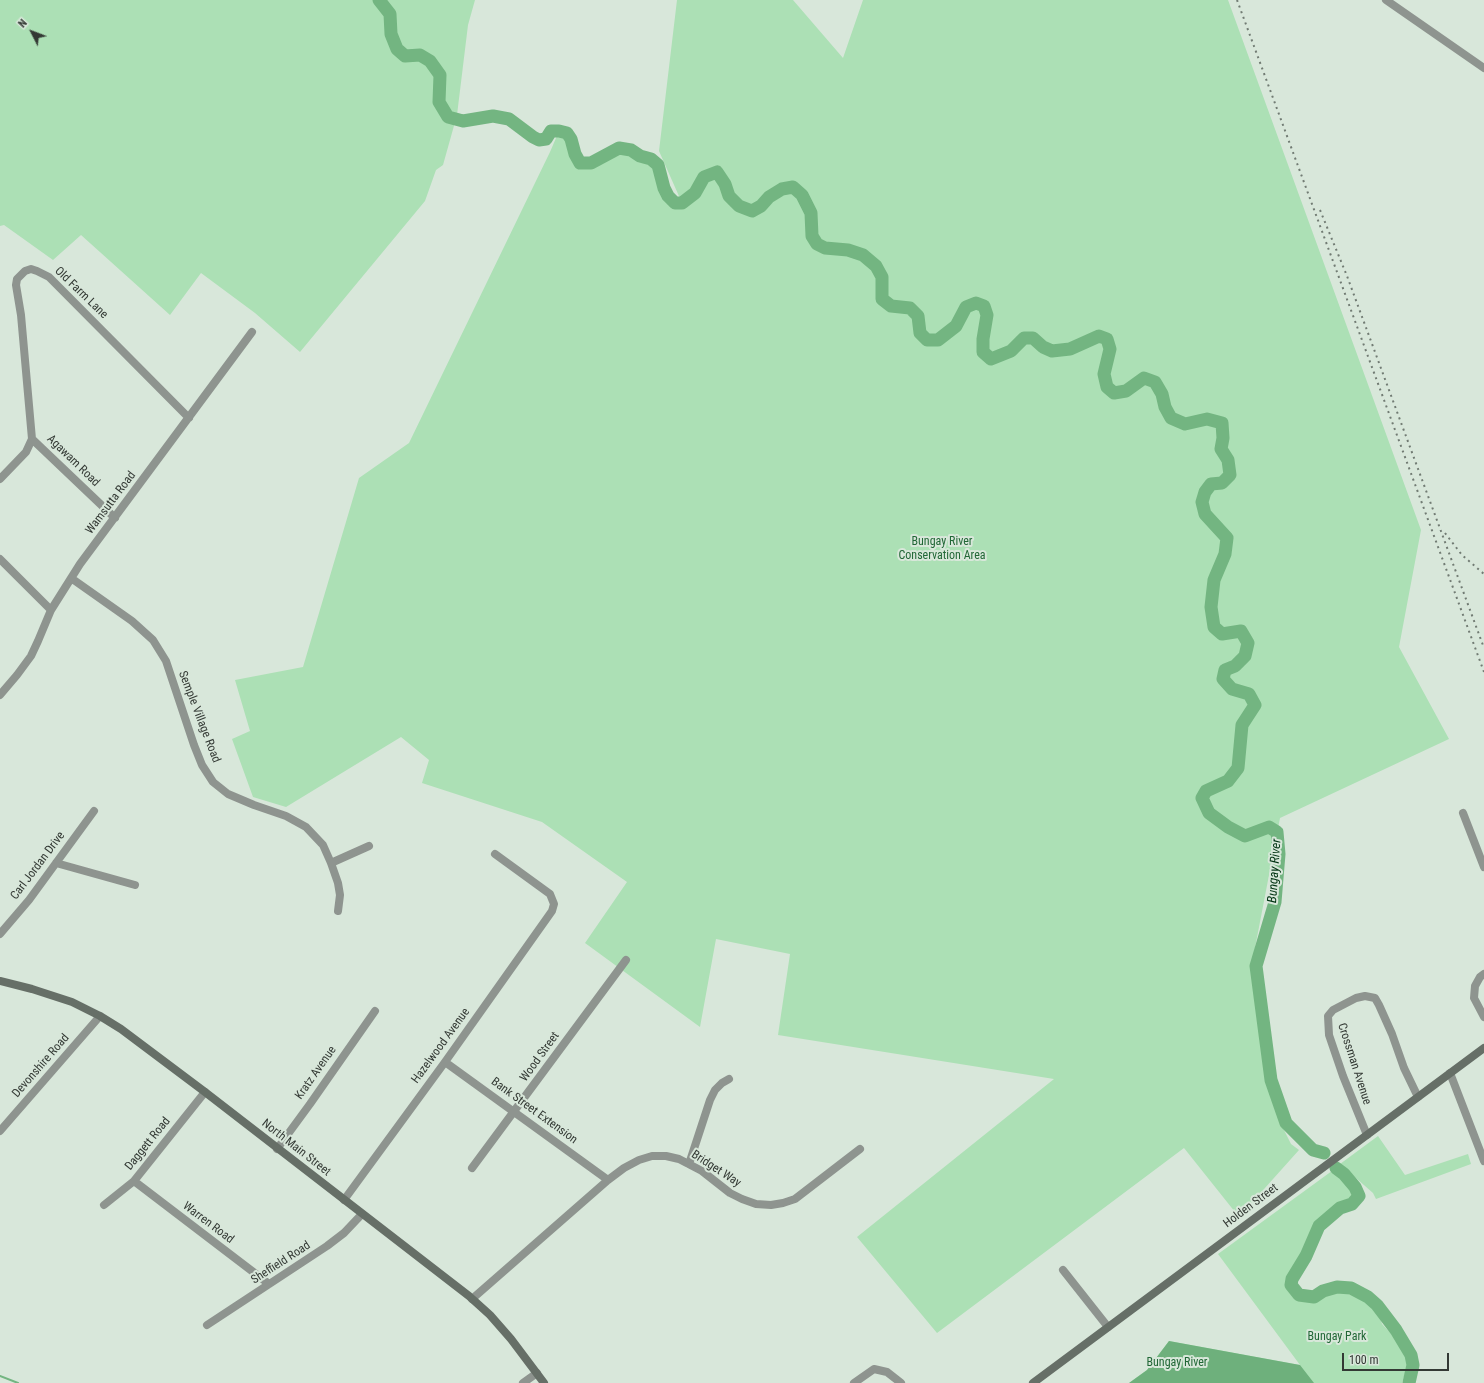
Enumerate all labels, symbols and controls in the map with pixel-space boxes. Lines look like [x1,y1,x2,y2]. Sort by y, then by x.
north arrow [12,12,52,52]
text: N [16,17,30,30]
street label: Old Farm Lane [51,264,111,322]
street label: Agawam Road [44,432,102,490]
street label: Wamsutta Road [83,469,139,537]
park label: Bungay River Conservation Area [898,535,986,563]
street label: Semple Village Road [175,669,223,765]
street label: Carl Jordan Drive [8,829,68,903]
water label: Bungay River [1265,838,1285,904]
street label: Hazelwood Avenue [409,1005,473,1087]
street label: Crossman Avenue [1334,1021,1374,1107]
street label: Wood Street [517,1029,563,1085]
street label: Devonshire Road [10,1031,72,1101]
street label: Kratz Avenue [292,1044,340,1102]
street label: Bank Street Extension [488,1075,580,1147]
street label: Daggett Road [122,1115,174,1173]
street label: North Main Street [259,1117,333,1179]
street label: Bridget Way [688,1148,744,1190]
street label: Holden Street [1221,1181,1281,1231]
street label: Warren Road [180,1199,236,1247]
street label: Sheffield Road [249,1239,313,1287]
park label: Bungay Park [1308,1330,1366,1344]
scale bar [1344,1345,1451,1371]
text: 100 m [1349,1353,1379,1367]
park label: Bungay River [1147,1356,1207,1370]

